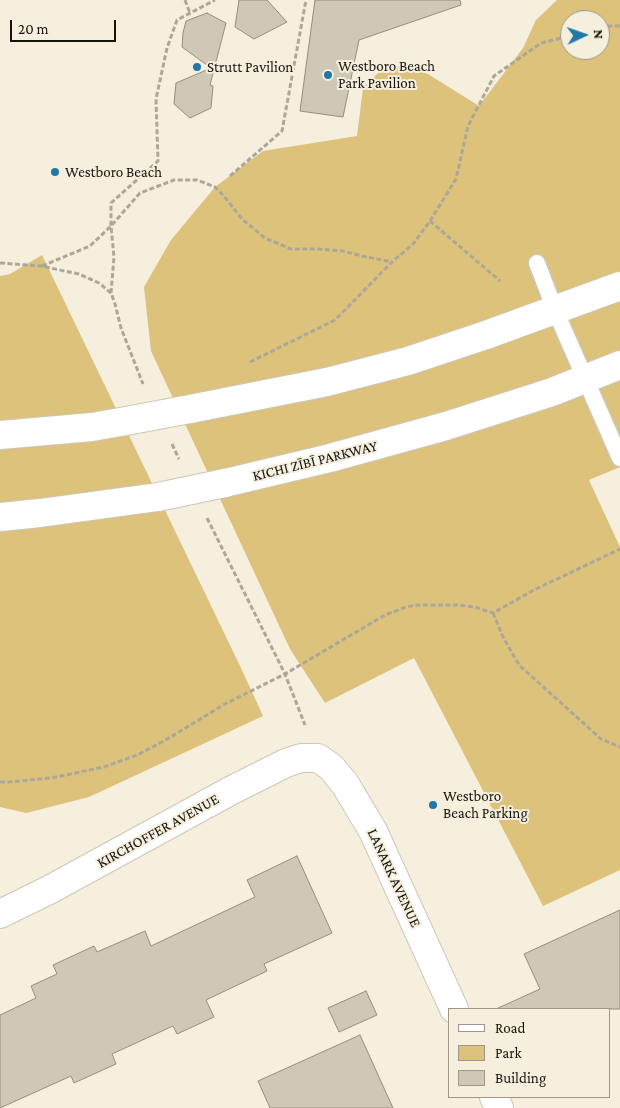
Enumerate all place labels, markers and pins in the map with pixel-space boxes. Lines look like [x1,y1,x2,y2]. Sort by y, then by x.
place label: Westboro Beach Park Pavilion [338,57,435,92]
place label: Strutt Pavilion [207,58,293,76]
marker: Strutt Pavilion [191,61,203,73]
marker: Westboro Beach Park Pavilion [322,69,334,81]
place label: Westboro Beach [65,163,162,181]
marker: Westboro Beach [49,166,61,178]
place label: Westboro Beach Parking [443,787,528,822]
marker: Westboro Beach Parking [427,799,439,811]

